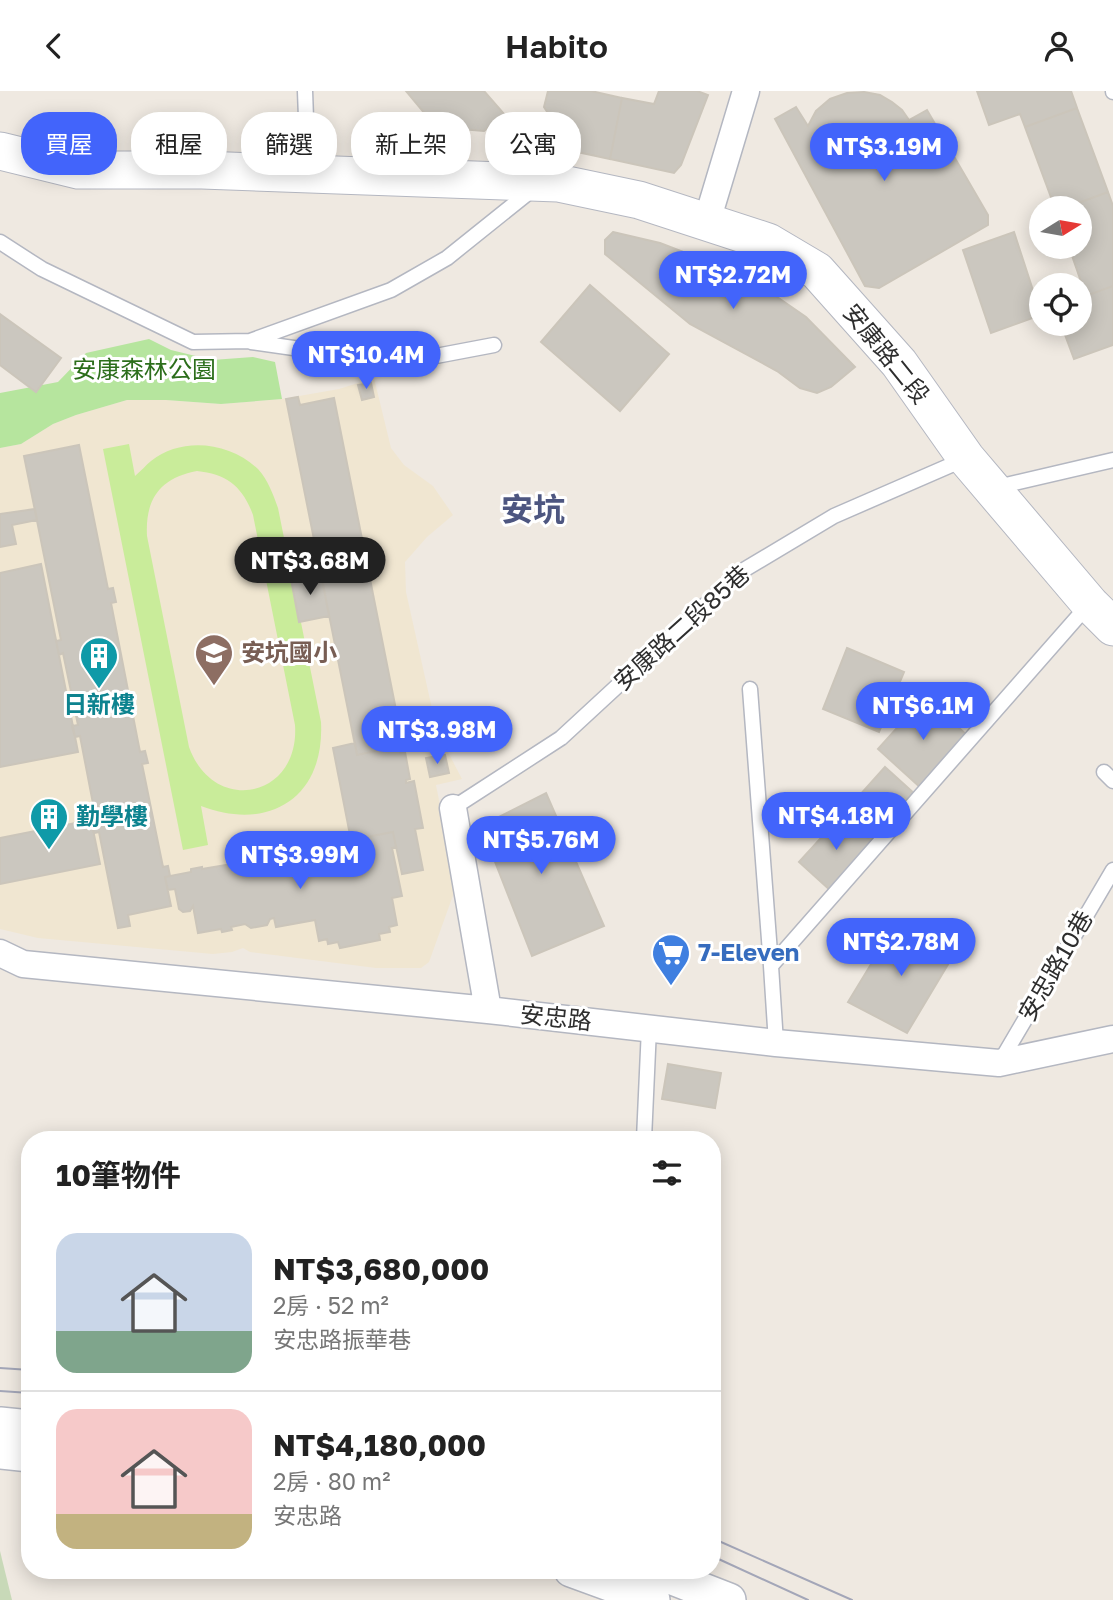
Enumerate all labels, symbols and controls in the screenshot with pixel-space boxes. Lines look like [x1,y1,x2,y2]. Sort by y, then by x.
icon: back [35,27,73,65]
text: Habito [505,27,608,65]
icon: person [1040,27,1078,65]
chip: 買屋 [21,112,117,175]
chip: 租屋 [131,112,227,175]
chip: 篩選 [241,112,337,175]
chip: 新上架 [351,112,471,175]
chip: 公寓 [485,112,581,175]
pin: NT$3.19M [812,123,956,183]
text: NT$3.19M [826,132,942,160]
north arrow [1029,196,1092,259]
map controls [1029,196,1092,336]
pin: NT$2.72M [661,251,805,311]
text: NT$2.72M [675,260,791,288]
button: locate [1029,273,1092,336]
street label: 安康路二段 [838,297,936,409]
pin: NT$10.4M [294,331,438,391]
text: NT$10.4M [308,340,424,368]
park label: 安康森林公園 [72,354,216,383]
district label: 安坑 [501,490,565,528]
pin: NT$3.68M [238,538,382,597]
text: NT$3.68M [250,546,370,574]
street label: 安康路二段85巷 [607,558,755,695]
school or university icon: 安坑國小 [193,632,235,687]
building icon: 日新樓 [78,635,120,690]
place label: 安坑國小 [241,637,337,666]
pin: NT$6.1M [858,683,988,742]
place label: 日新樓 [63,689,135,718]
text: NT$6.1M [872,691,974,719]
pin: NT$3.98M [365,707,509,766]
text: NT$3.98M [377,715,497,743]
pin: NT$4.18M [764,793,908,852]
building icon: 勤學樓 [28,796,70,851]
place label: 勤學樓 [76,801,148,830]
text: NT$4.18M [778,801,894,829]
pin: NT$5.76M [469,817,613,876]
text: NT$5.76M [483,825,599,853]
pin: NT$3.99M [228,831,372,891]
text: NT$3.99M [241,840,359,868]
street label: 安忠路10巷 [1012,905,1098,1026]
pin: NT$2.78M [829,919,973,978]
text: NT$2.78M [843,927,959,955]
supermarket icon: 7-Eleven [650,932,692,987]
place label: 7-Eleven [698,937,799,966]
street label: 安忠路 [519,998,593,1035]
icon: filters [648,1154,686,1192]
text: 10筆物件 [56,1157,181,1193]
text: NT$3,680,000 [273,1251,489,1287]
icon: home [112,1261,196,1345]
text: 2房 · 52 m² [273,1291,389,1319]
text: 安忠路振華巷 [273,1325,411,1353]
text: NT$4,180,000 [273,1427,486,1463]
icon: home [112,1437,196,1521]
text: 2房 · 80 m² [273,1467,390,1495]
text: 安忠路 [273,1501,342,1529]

